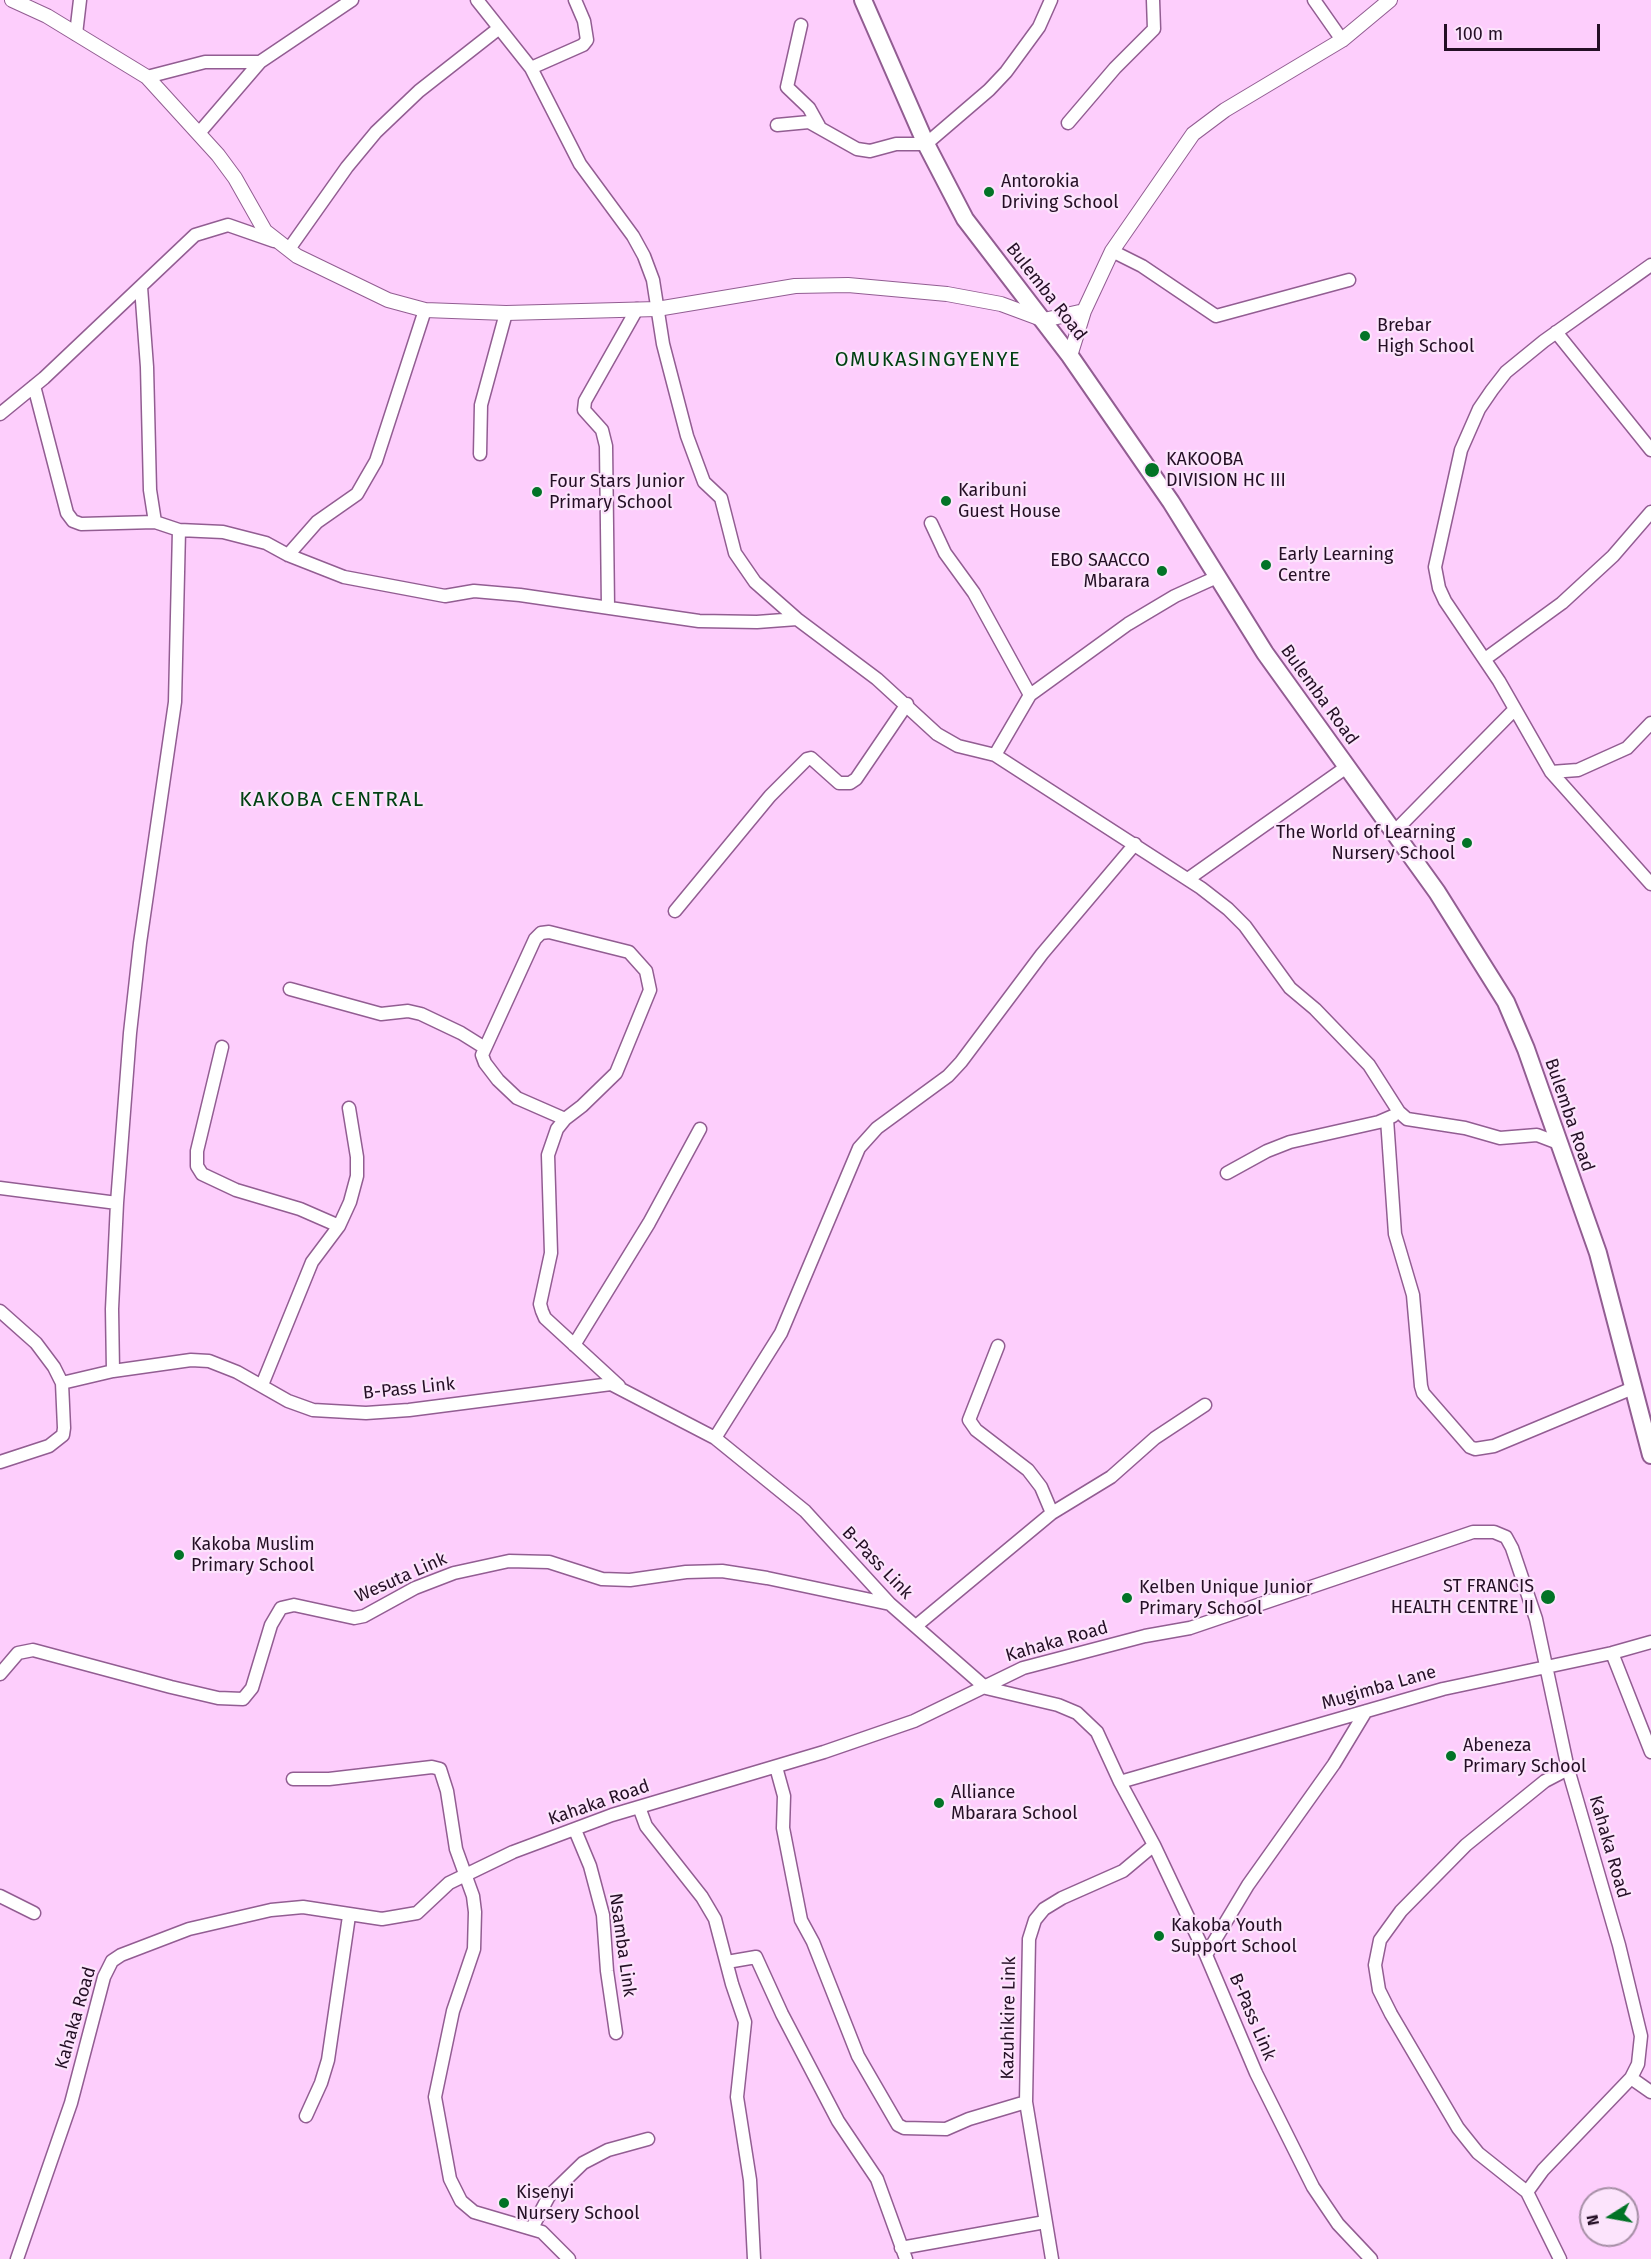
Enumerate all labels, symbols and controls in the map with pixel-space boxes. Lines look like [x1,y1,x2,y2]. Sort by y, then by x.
scale bar [1447,12,1603,50]
text: 100 m [1455,23,1503,45]
place label: Antorokia Driving School [1001,171,1118,213]
marker: Antorokia Driving School [982,185,996,199]
street label: Bulemba Road [1001,239,1091,345]
place label: Brebar High School [1377,315,1474,358]
marker: Brebar High School [1358,329,1372,343]
district label: OMUKASINGYENYE [835,348,1021,372]
place label: KAKOOBA DIVISION HC III [1166,449,1286,492]
marker: KAKOOBA DIVISION HC III [1143,461,1161,479]
place label: Four Stars Junior Primary School [549,471,685,514]
place label: Karibuni Guest House [958,480,1061,522]
marker: Four Stars Junior Primary School [530,485,544,499]
marker: Karibuni Guest House [939,494,953,508]
place label: Early Learning Centre [1278,544,1393,586]
place label: EBO SAACCO Mbarara [1050,550,1150,592]
marker: Early Learning Centre [1259,558,1273,572]
marker: EBO SAACCO Mbarara [1155,564,1169,578]
street label: Bulemba Road [1275,641,1363,749]
district label: KAKOBA CENTRAL [239,787,425,813]
place label: The World of Learning Nursery School [1276,822,1455,864]
marker: The World of Learning Nursery School [1460,836,1474,850]
street label: Bulemba Road [1540,1055,1598,1175]
street label: B-Pass Link [362,1373,456,1405]
street label: B-Pass Link [837,1522,917,1604]
place label: Kakoba Muslim Primary School [191,1534,315,1576]
marker: Kakoba Muslim Primary School [172,1548,186,1562]
street label: Wesuta Link [352,1548,450,1608]
place label: ST FRANCIS HEALTH CENTRE II [1391,1576,1534,1618]
place label: Kelben Unique Junior Primary School [1139,1577,1313,1620]
marker: ST FRANCIS HEALTH CENTRE II [1539,1588,1557,1606]
marker: Kelben Unique Junior Primary School [1120,1591,1134,1605]
street label: Kahaka Road [1003,1617,1111,1667]
street label: Mugimba Lane [1319,1661,1439,1715]
place label: Abeneza Primary School [1463,1735,1586,1778]
marker: Abeneza Primary School [1444,1749,1458,1763]
street label: Kahaka Road [546,1776,652,1830]
place label: Alliance Mbarara School [951,1782,1078,1824]
street label: Kahaka Road [1584,1793,1634,1901]
marker: Alliance Mbarara School [932,1796,946,1810]
street label: Nsamba Link [604,1892,640,1998]
place label: Kakoba Youth Support School [1171,1915,1297,1958]
marker: Kakoba Youth Support School [1152,1929,1166,1943]
street label: Kazuhikire Link [997,1956,1021,2080]
street label: Kahaka Road [51,1964,101,2072]
street label: B-Pass Link [1224,1970,1280,2064]
place label: Kisenyi Nursery School [516,2182,639,2224]
north arrow [1579,2187,1639,2247]
marker: Kisenyi Nursery School [497,2196,511,2210]
text: N [1582,2213,1603,2227]

